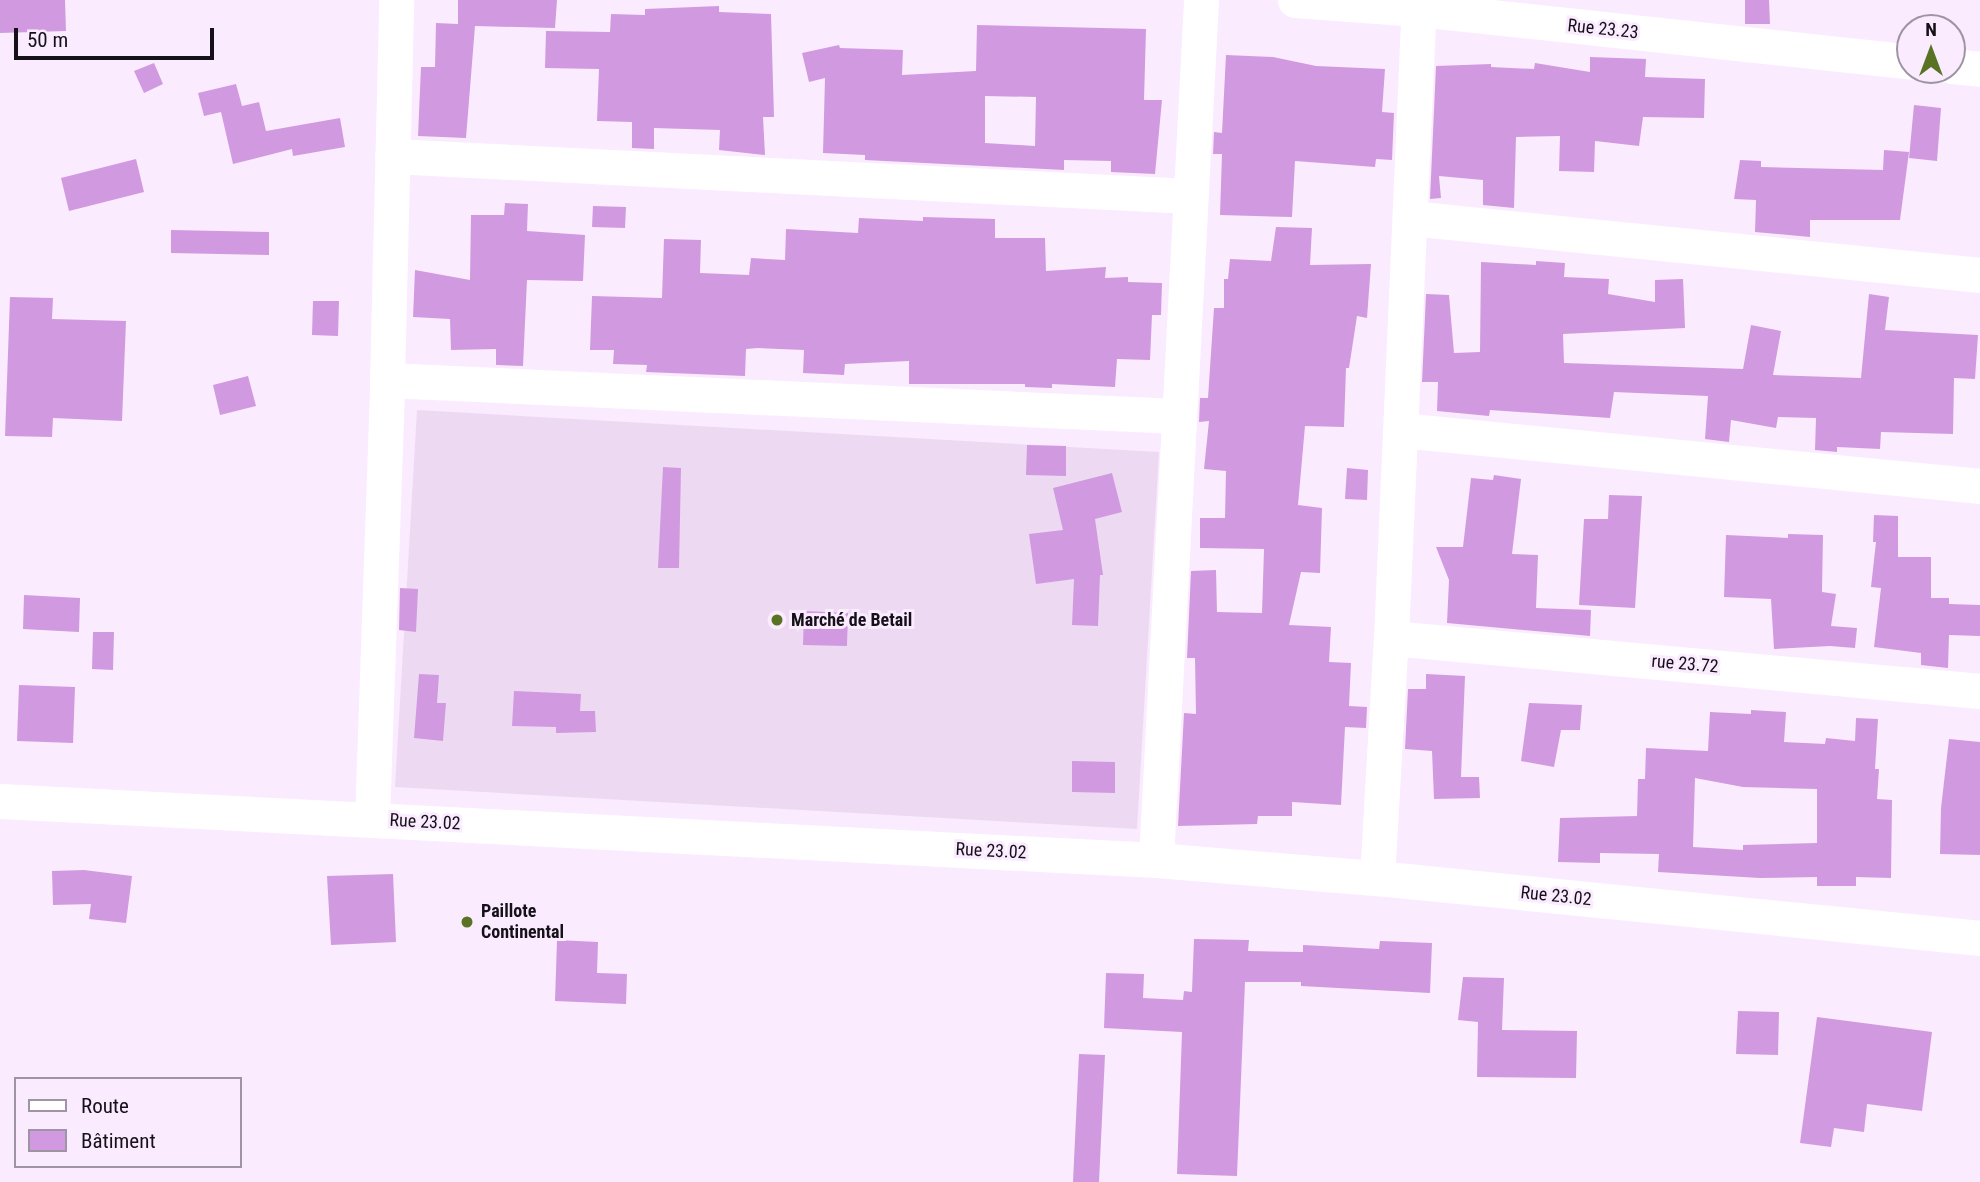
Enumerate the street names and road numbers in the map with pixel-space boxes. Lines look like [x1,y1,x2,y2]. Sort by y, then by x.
street label: Rue 23.23 [1567,15,1639,43]
street label: rue 23.72 [1651,650,1719,678]
street label: Rue 23.02 [389,809,461,835]
street label: Rue 23.02 [955,838,1027,864]
street label: Rue 23.02 [1520,882,1592,910]

